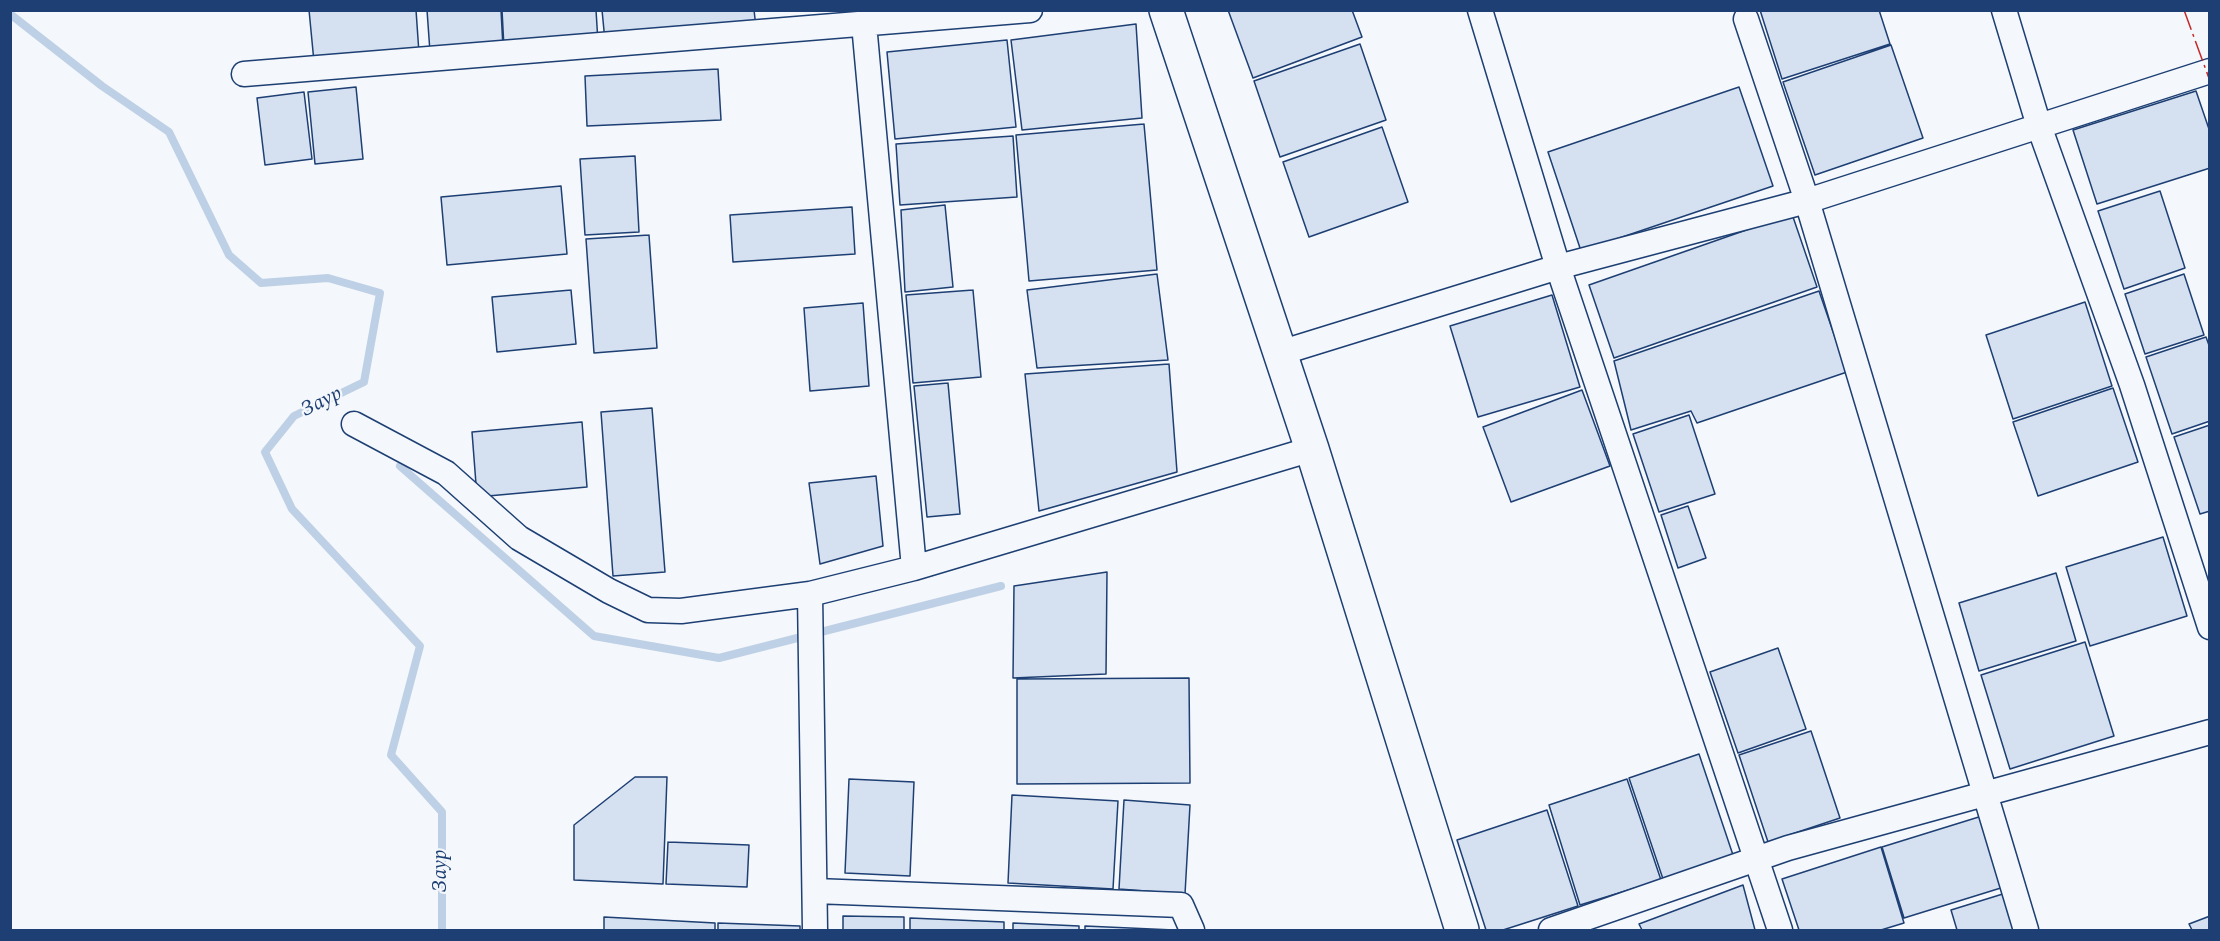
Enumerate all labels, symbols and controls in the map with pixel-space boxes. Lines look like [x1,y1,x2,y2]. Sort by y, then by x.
water label: Заур [297,382,347,424]
water label: Заур [429,849,455,893]

